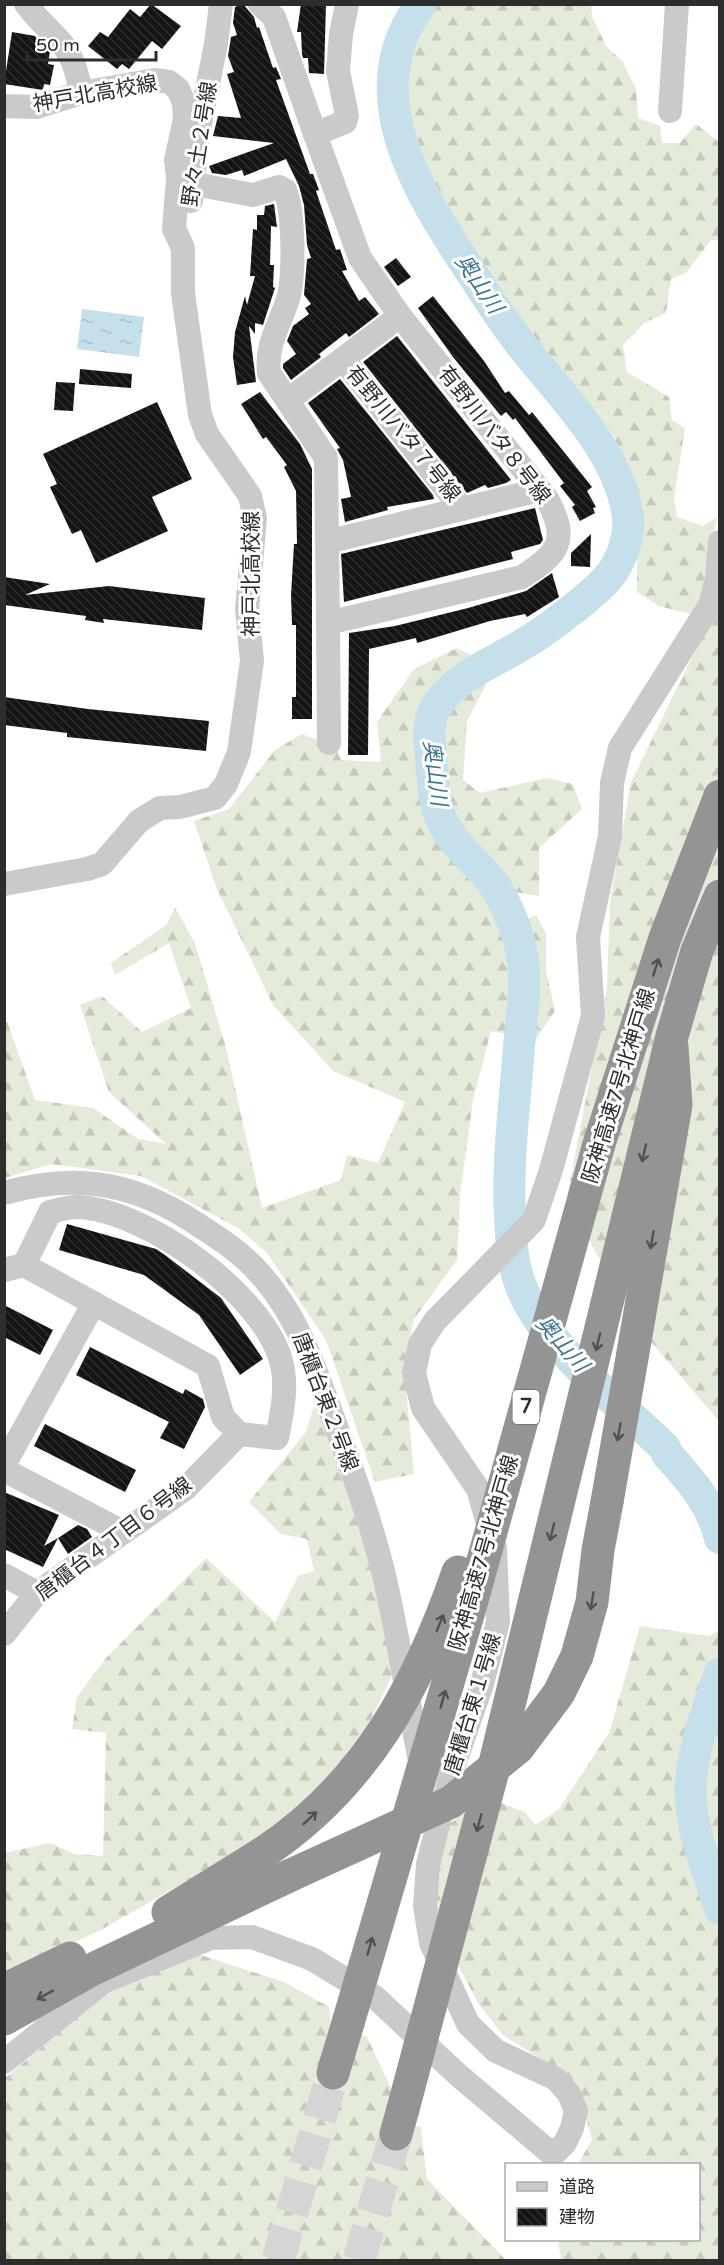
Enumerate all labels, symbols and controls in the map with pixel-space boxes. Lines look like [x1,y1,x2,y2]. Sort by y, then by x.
scale bar [27,24,156,62]
text: 50 m [36,34,80,56]
street label: 神戸北高校線 [31,71,159,117]
street label: 野々土２号線 [178,80,222,208]
water label: 奥山川 [450,249,509,320]
street label: 有野川バタ７号線 [340,361,466,507]
street label: 有野川バタ８号線 [432,361,556,509]
street label: 神戸北高校線 [239,511,264,637]
water label: 奥山川 [418,739,452,809]
one-way arrow [651,958,662,977]
street label: 阪神高速7号北神戸線 [577,986,661,1186]
one-way arrow [638,1143,650,1162]
one-way arrow [647,1229,658,1249]
water label: 奥山川 [531,1311,595,1379]
street label: 唐櫃台東２号線 [287,1329,363,1475]
one-way arrow [592,1333,604,1352]
road number: 7 [512,1390,540,1424]
one-way arrow [613,1421,624,1441]
street label: 阪神高速7号北神戸線 [444,1452,524,1654]
street label: 唐櫃台４丁目６号線 [31,1472,197,1606]
one-way arrow [545,1522,557,1541]
one-way arrow [586,1591,597,1610]
one-way arrow [435,1614,446,1632]
street label: 唐櫃台東１号線 [440,1630,506,1778]
one-way arrow [438,1690,449,1709]
one-way arrow [303,1811,318,1825]
one-way arrow [473,1813,485,1832]
one-way arrow [365,1937,376,1956]
one-way arrow [37,1989,54,2001]
legend [505,2163,700,2241]
text: 道路 [559,2176,595,2198]
text: 建物 [559,2206,595,2228]

